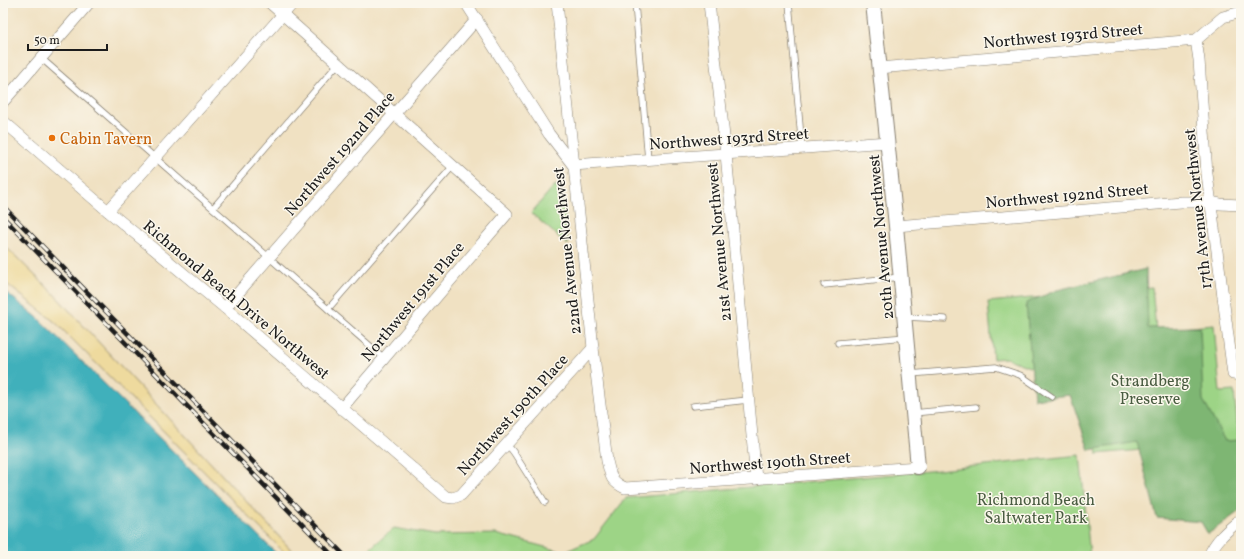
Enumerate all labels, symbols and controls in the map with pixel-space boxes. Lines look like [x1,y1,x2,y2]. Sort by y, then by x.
street label: Northwest 193rd Street [982,19,1144,55]
scale bar [28,26,107,52]
text: 50 m [34,33,60,49]
street label: Northwest 192nd Place [280,87,401,221]
street label: Northwest 193rd Street [648,123,810,157]
street label: 17th Avenue Northwest [1180,127,1218,290]
place label: Cabin Tavern [60,129,152,151]
marker: Cabin Tavern [47,133,57,143]
street label: 20th Avenue Northwest [864,153,900,320]
street label: 21st Avenue Northwest [702,161,738,322]
street label: 22nd Avenue Northwest [548,166,588,336]
street label: Northwest 192nd Street [985,179,1150,215]
street label: Richmond Beach Drive Northwest [138,216,334,386]
street label: Northwest 191st Place [357,238,470,367]
street label: Northwest 190th Place [453,350,574,481]
park label: Strandberg Preserve [1111,371,1189,411]
street label: Northwest 190th Street [689,447,852,481]
park label: Richmond Beach Saltwater Park [977,490,1095,530]

